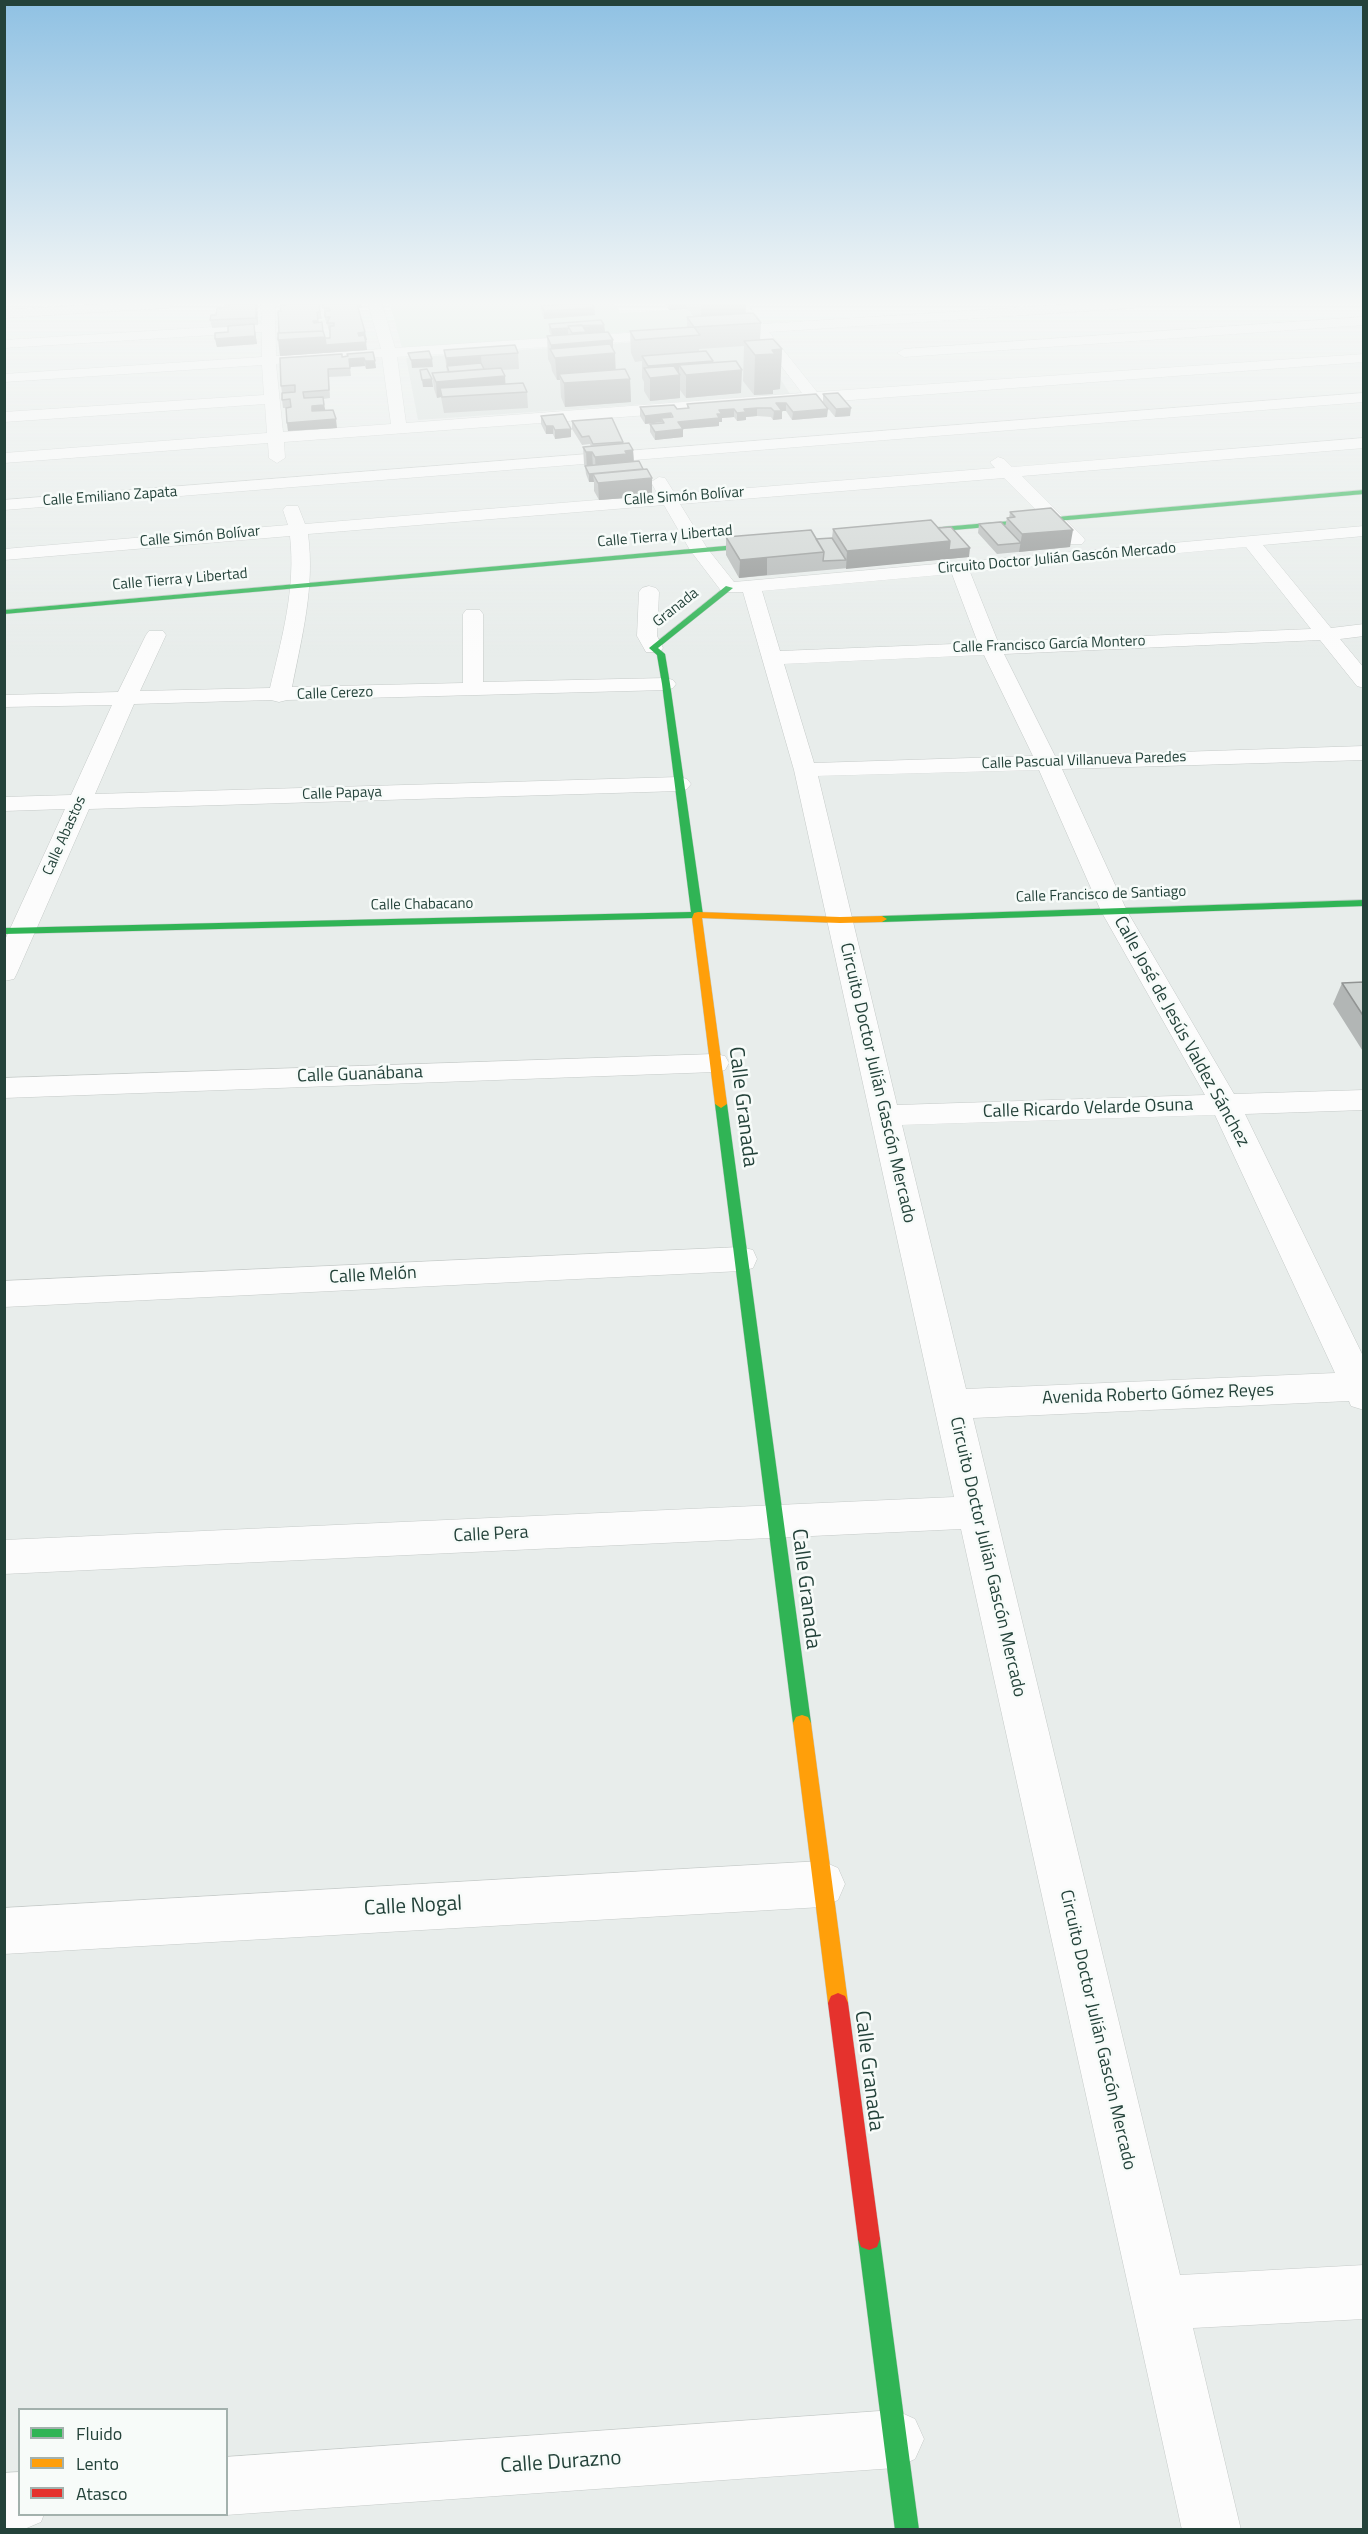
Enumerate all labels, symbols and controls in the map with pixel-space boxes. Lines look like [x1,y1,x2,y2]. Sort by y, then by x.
street label: Calle Emiliano Zapata [42,483,178,511]
street label: Calle Simón Bolívar [623,484,745,510]
street label: Calle Tierra y Libertad [597,522,733,552]
street label: Calle Simón Bolívar [139,523,261,551]
street label: Circuito Doctor Julián Gascón Mercado [937,540,1177,578]
street label: Calle Tierra y Libertad [112,565,248,595]
street label: Granada [650,585,702,631]
street label: Calle Francisco García Montero [952,633,1146,657]
street label: Calle Cerezo [297,684,373,704]
street label: Calle Pascual Villanueva Paredes [981,748,1187,774]
street label: Calle Papaya [302,784,382,804]
street label: Calle Abastos [39,794,91,878]
street label: Calle Francisco de Santiago [1016,883,1186,907]
street label: Calle Chabacano [371,895,473,915]
street label: Calle José de Jesús Valdez Sánchez [1108,913,1254,1151]
street label: Circuito Doctor Julián Gascón Mercado [834,941,920,1225]
street label: Calle Granada [722,1045,762,1169]
street label: Calle Guanábana [297,1062,423,1088]
street label: Calle Ricardo Velarde Osuna [983,1095,1193,1123]
street label: Calle Melón [329,1263,417,1289]
street label: Avenida Roberto Gómez Reyes [1042,1380,1274,1410]
street label: Circuito Doctor Julián Gascón Mercado [944,1415,1030,1699]
street label: Calle Pera [453,1522,529,1548]
street label: Calle Granada [785,1527,825,1651]
street label: Circuito Doctor Julián Gascón Mercado [1054,1888,1140,2172]
street label: Calle Nogal [363,1892,463,1922]
street label: Calle Granada [848,2009,888,2133]
legend [18,2408,228,2516]
text: Fluido [76,2420,122,2447]
street label: Calle Durazno [500,2446,622,2480]
text: Lento [76,2450,119,2477]
text: Atasco [76,2480,127,2507]

